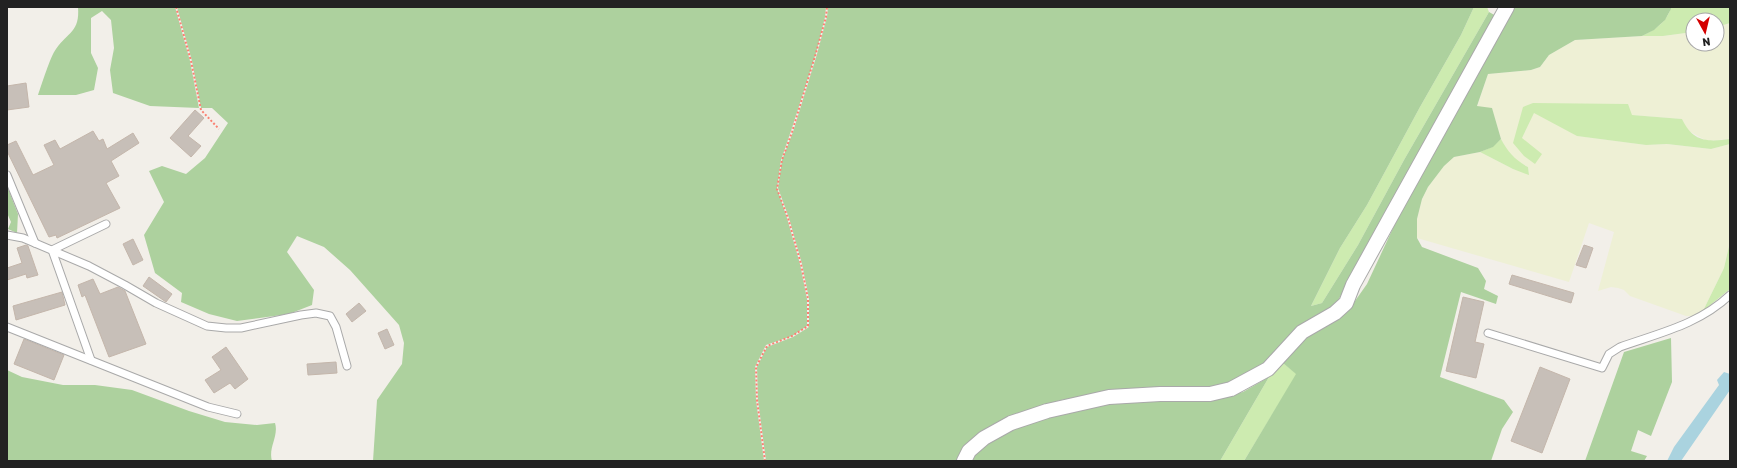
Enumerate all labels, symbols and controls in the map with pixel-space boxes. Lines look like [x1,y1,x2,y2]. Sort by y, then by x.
north arrow [1685,12,1725,52]
text: N [1701,34,1711,48]

